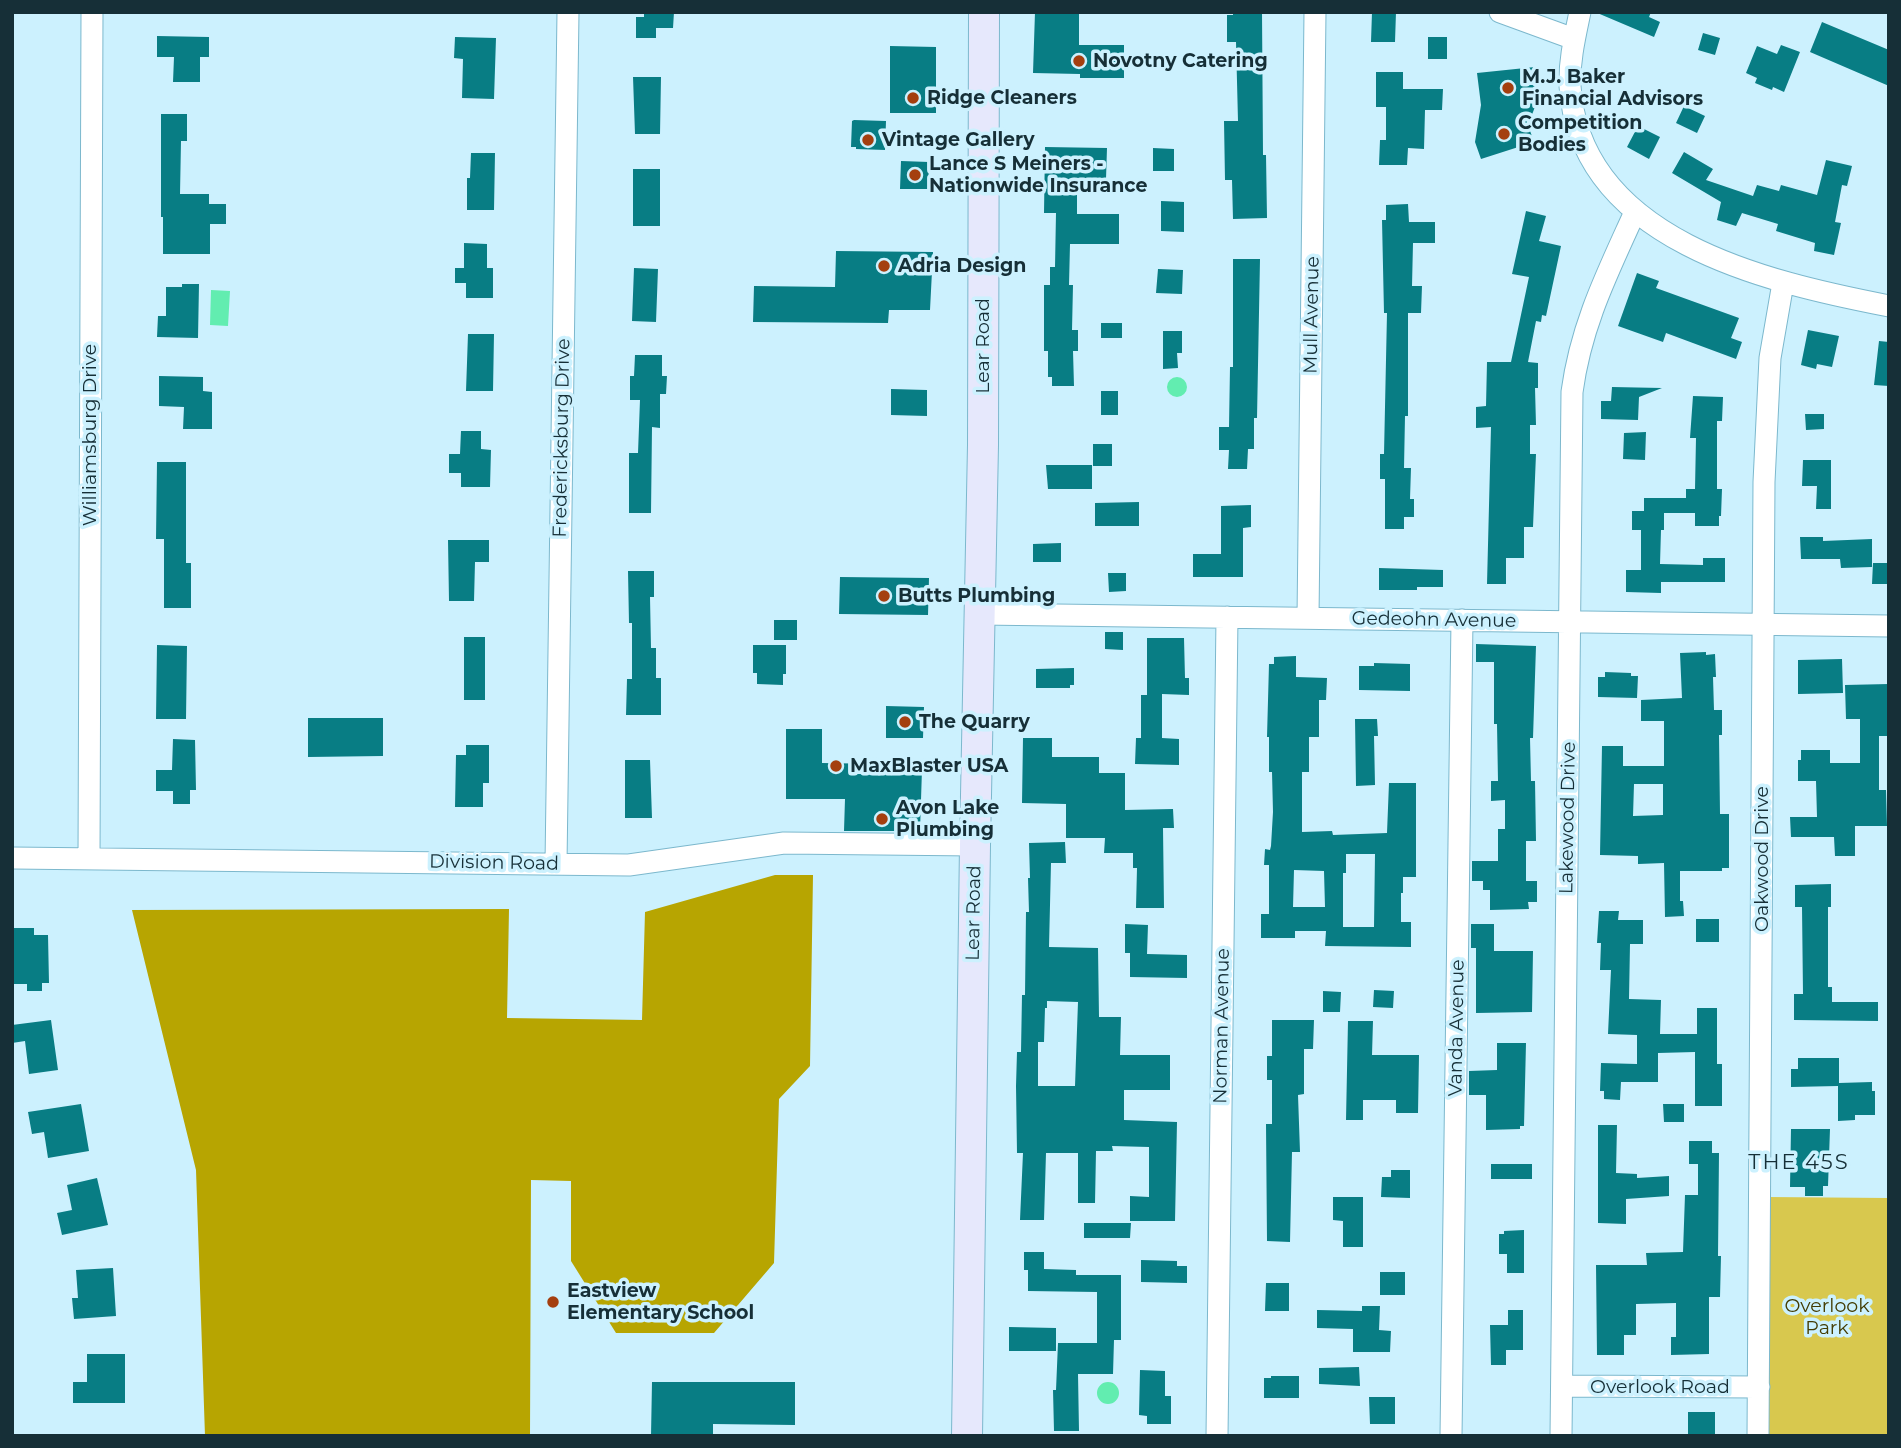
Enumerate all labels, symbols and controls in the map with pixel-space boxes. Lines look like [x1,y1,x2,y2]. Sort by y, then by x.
place label: Novotny Catering [1093,50,1268,72]
marker: Novotny Catering [1071,53,1087,69]
place label: M.J. Baker Financial Advisors [1522,66,1703,110]
marker: M.J. Baker Financial Advisors [1500,80,1516,96]
place label: Ridge Cleaners [927,87,1077,109]
marker: Ridge Cleaners [905,90,921,106]
place label: Competition Bodies [1518,112,1642,156]
marker: Competition Bodies [1496,126,1512,142]
place label: Vintage Gallery [882,129,1035,151]
marker: Vintage Gallery [860,132,876,148]
place label: Lance S Meiners - Nationwide Insurance [929,153,1147,197]
marker: Lance S Meiners - Nationwide Insurance [907,167,923,183]
place label: Adria Design [898,255,1026,277]
street label: Mull Avenue [1300,256,1324,374]
marker: Adria Design [876,258,892,274]
street label: Lear Road [972,298,994,394]
street label: Fredericksburg Drive [549,338,575,538]
street label: Williamsburg Drive [79,344,101,526]
place label: Butts Plumbing [898,585,1055,607]
marker: Butts Plumbing [876,588,892,604]
street label: Gedeohn Avenue [1351,607,1517,633]
place label: The Quarry [919,711,1030,733]
marker: The Quarry [897,714,913,730]
street label: Lakewood Drive [1555,742,1581,894]
place label: MaxBlaster USA [850,755,1008,777]
marker: MaxBlaster USA [828,758,844,774]
street label: Oakwood Drive [1751,786,1773,932]
place label: Avon Lake Plumbing [896,797,999,841]
marker: Avon Lake Plumbing [874,811,890,827]
street label: Division Road [429,850,559,876]
street label: Lear Road [962,865,986,961]
street label: Norman Avenue [1209,948,1235,1104]
street label: Vanda Avenue [1444,959,1470,1097]
district label: THE 45S [1749,1150,1849,1176]
place label: Eastview Elementary School [567,1280,754,1324]
marker: Eastview Elementary School [545,1294,561,1310]
park label: Overlook Park [1784,1295,1870,1339]
street label: Overlook Road [1590,1376,1730,1398]

